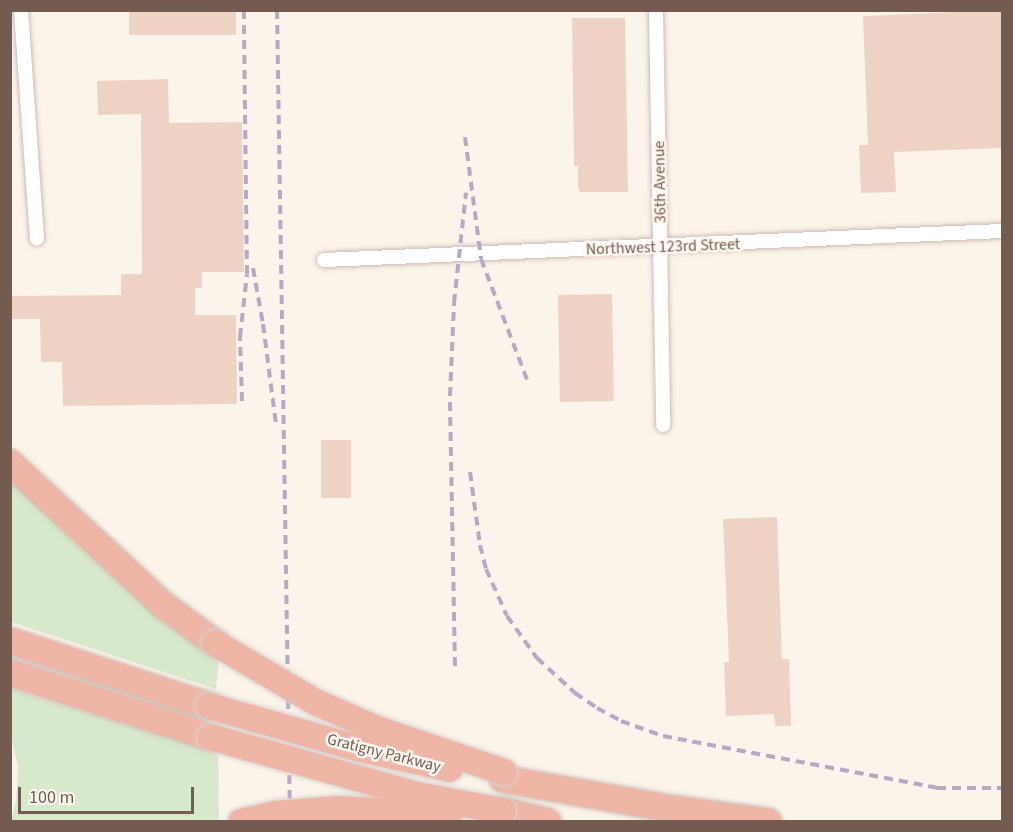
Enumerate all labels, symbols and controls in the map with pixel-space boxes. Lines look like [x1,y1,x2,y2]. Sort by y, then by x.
street label: 36th Avenue [650,141,670,223]
street label: Northwest 123rd Street [585,235,741,259]
street label: Gratigny Parkway [325,730,443,776]
scale bar [21,775,196,813]
text: 100 m [29,785,74,810]

